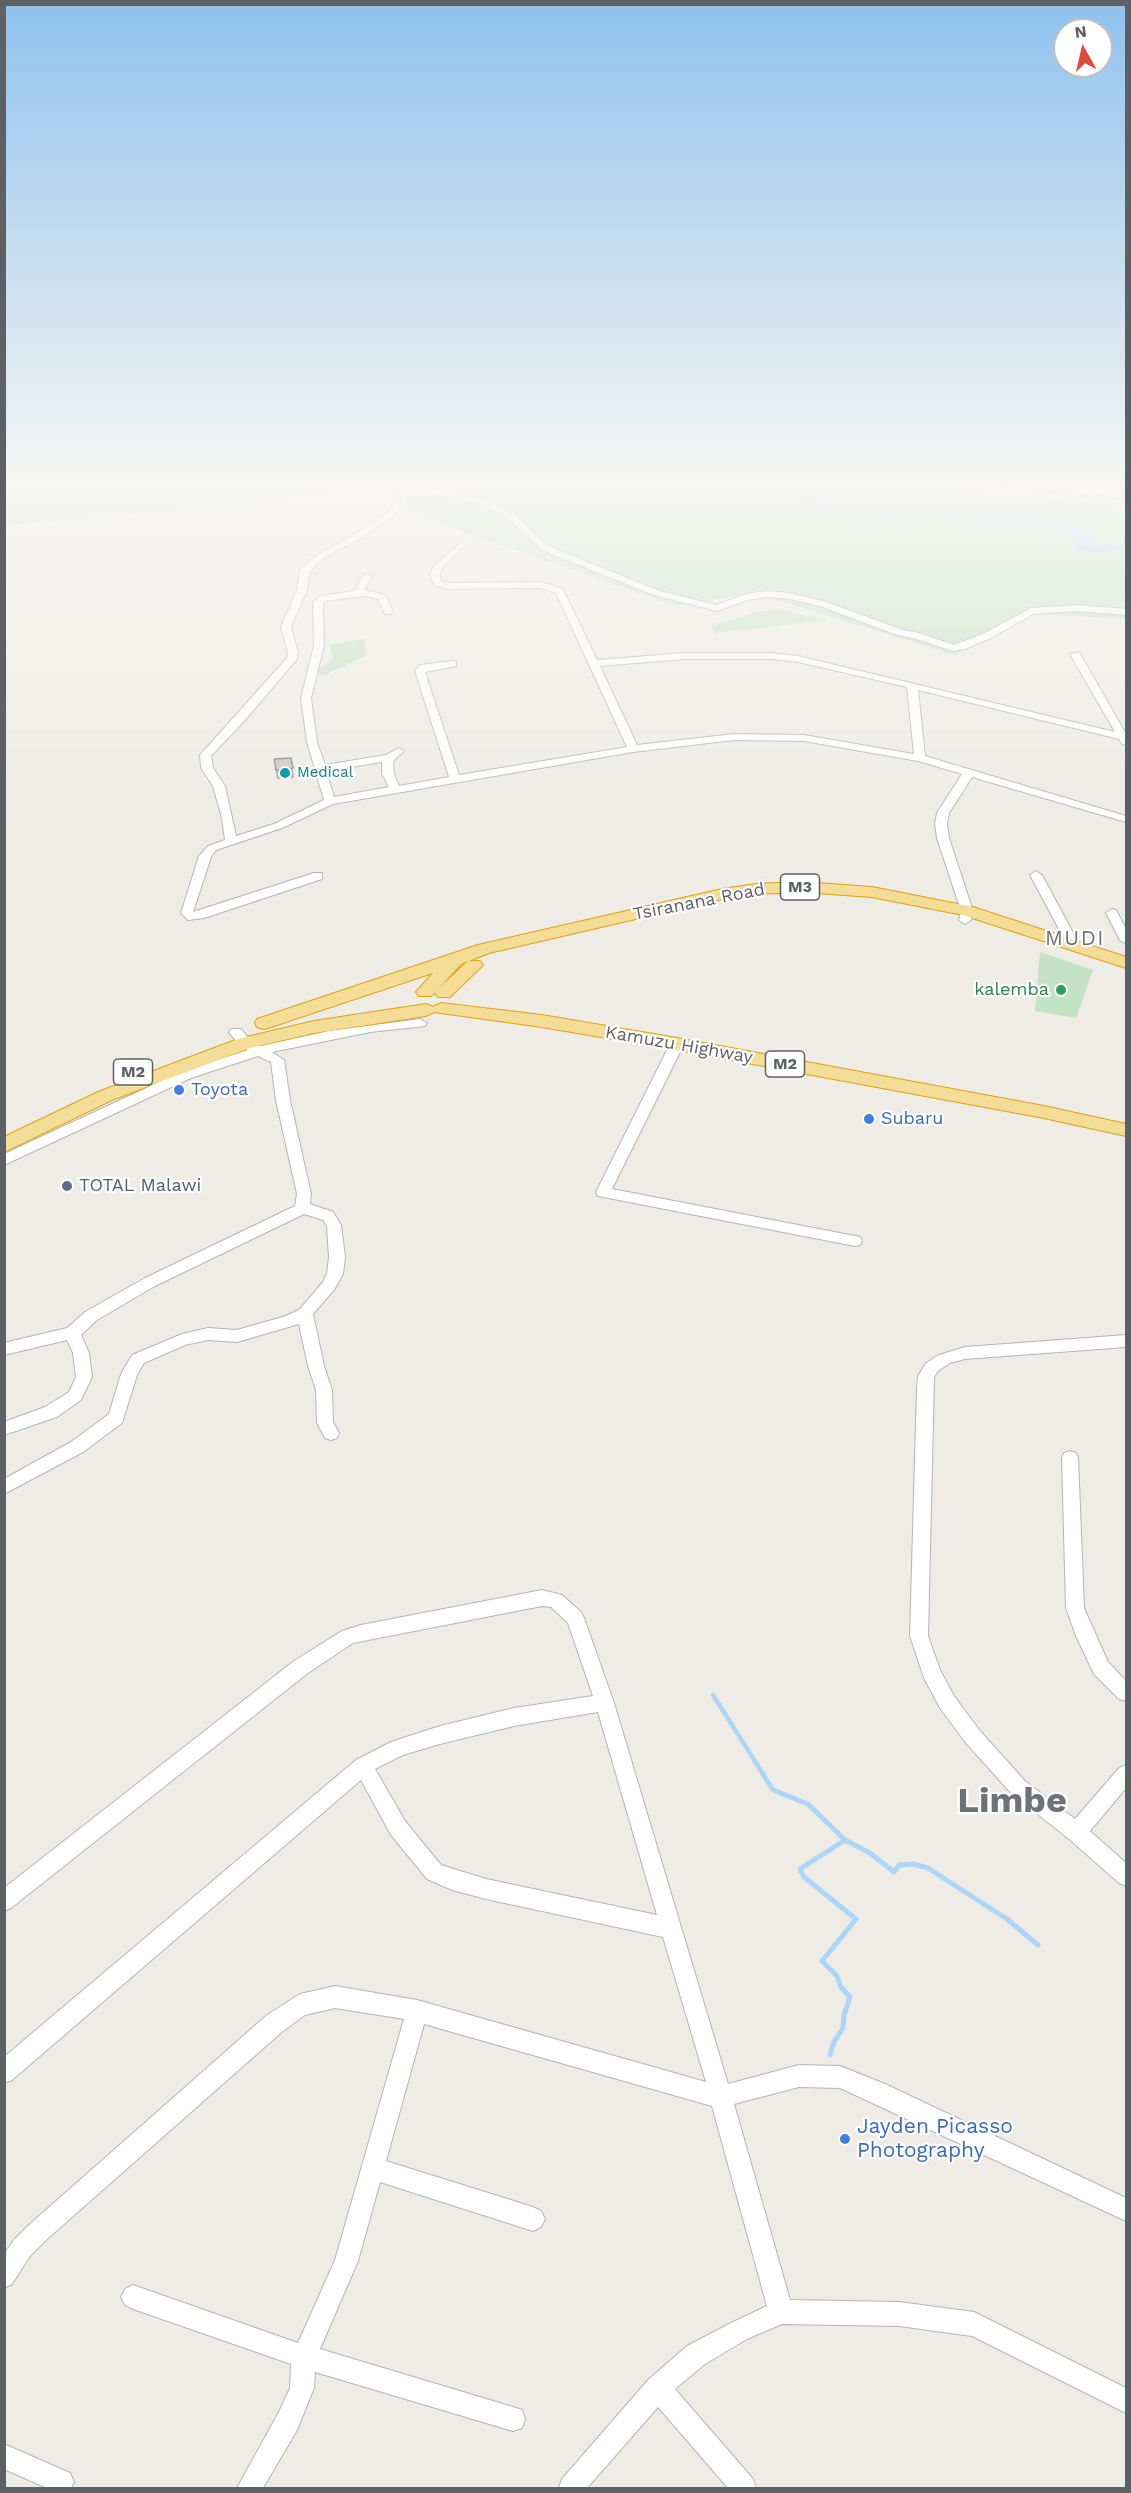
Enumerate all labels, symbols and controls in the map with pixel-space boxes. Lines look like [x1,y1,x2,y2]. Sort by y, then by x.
north arrow [1053,18,1113,78]
text: N [1074,21,1088,42]
place label: Medical [297,764,353,782]
marker: Medical [278,766,292,780]
road number: M3 [780,874,820,900]
street label: Tsiranana Road [631,879,767,925]
district label: MUDI [1045,926,1105,952]
place label: kalemba [974,979,1049,1001]
marker: kalemba [1054,983,1068,997]
street label: Kamuzu Highway [604,1021,754,1069]
road number: M2 [766,1051,804,1077]
road number: M2 [114,1059,152,1085]
place label: Toyota [191,1079,248,1101]
marker: Toyota [172,1083,186,1097]
place label: Subaru [881,1108,943,1130]
marker: Subaru [862,1112,876,1126]
place label: TOTAL Malawi [79,1175,201,1197]
marker: TOTAL Malawi [60,1179,74,1193]
district label: Limbe [957,1779,1067,1823]
place label: Jayden Picasso Photography [857,2114,1013,2164]
marker: Jayden Picasso Photography [838,2132,852,2146]

